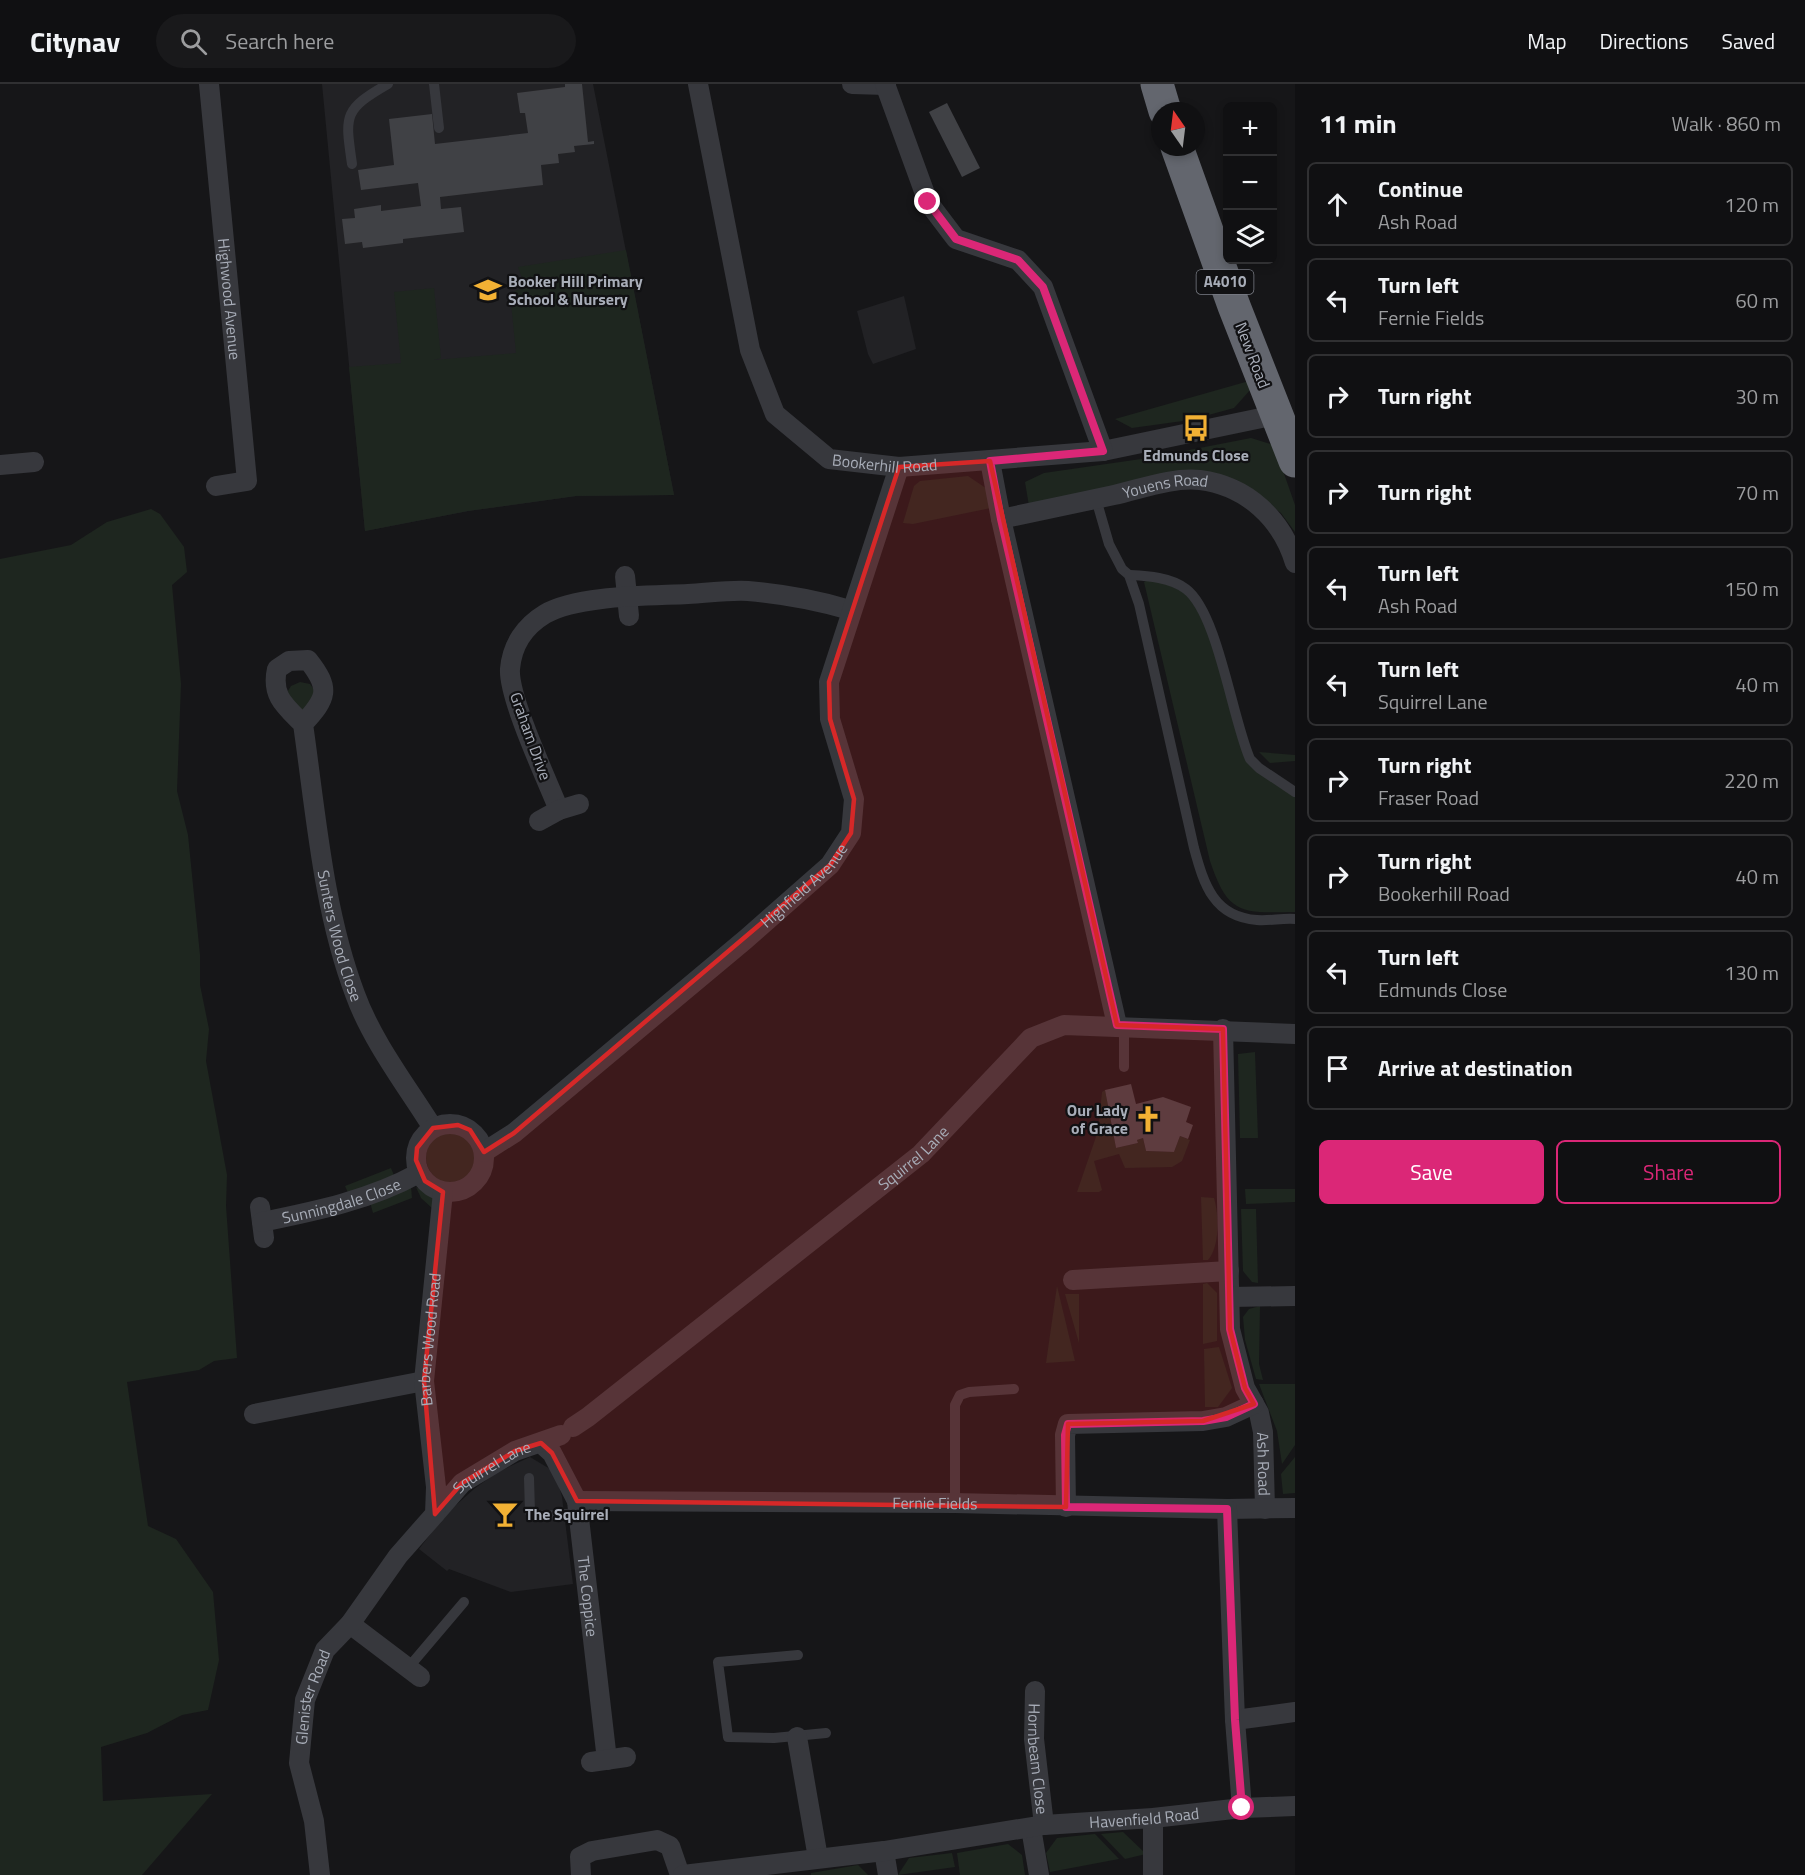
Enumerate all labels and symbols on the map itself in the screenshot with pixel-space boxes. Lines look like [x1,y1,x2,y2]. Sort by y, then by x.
north arrow [1151,102,1205,156]
route end [914,188,940,214]
street label: Highwood Avenue [212,237,247,361]
place label: Booker Hill Primary School & Nursery [508,269,643,311]
road number: A4010 [1196,270,1254,294]
school or university icon: Booker Hill Primary School & Nursery [473,275,503,305]
street label: New Road [1229,318,1277,392]
bus stop icon: Edmunds Close [1181,413,1211,443]
place label: Edmunds Close [1143,443,1249,467]
street label: Bookerhill Road [831,447,938,479]
street label: Youens Road [1120,467,1210,505]
street label: Graham Drive [504,689,558,783]
street label: Highfield Avenue [755,838,853,933]
street label: Sunters Wood Close [312,868,369,1005]
place label: Our Lady of Grace [1067,1098,1128,1140]
church icon: Our Lady of Grace [1133,1104,1163,1134]
street label: Squirrel Lane [873,1120,954,1196]
street label: Sunningdale Close [280,1172,405,1230]
street label: Barbers Wood Road [412,1272,447,1408]
street label: Ash Road [1251,1432,1277,1496]
street label: Squirrel Lane [446,1434,534,1498]
street label: Fernie Fields [892,1491,978,1515]
bar icon: The Squirrel [490,1499,520,1529]
place label: The Squirrel [525,1502,609,1526]
street label: The Coppice [571,1555,605,1638]
street label: Glenister Road [289,1646,336,1746]
street label: Hornbeam Close [1022,1703,1055,1815]
route start [1228,1794,1254,1820]
street label: Havenfield Road [1088,1801,1200,1834]

